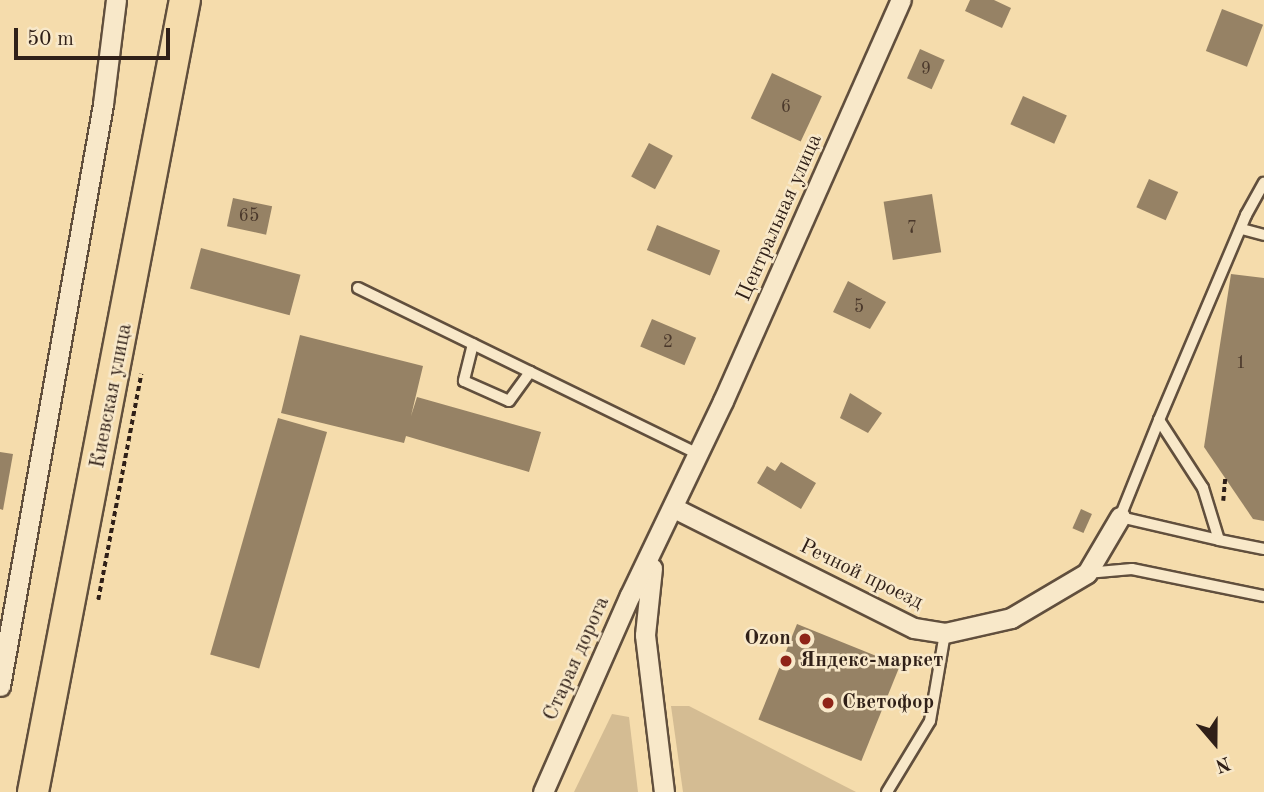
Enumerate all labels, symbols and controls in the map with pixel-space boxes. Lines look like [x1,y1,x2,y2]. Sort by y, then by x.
scale bar [18,14,173,58]
text: 50 m [27,29,74,50]
house number: 9 [921,58,931,80]
house number: 6 [781,96,791,118]
street label: Центральная улица [732,130,828,306]
house number: 65 [239,205,259,227]
house number: 7 [907,217,917,239]
house number: 5 [854,296,864,318]
street label: Киевская улица [86,321,138,471]
house number: 2 [663,331,673,353]
house number: 1 [1236,352,1246,374]
street label: Речной проезд [795,534,927,616]
street label: Старая дорога [538,593,616,725]
place label: Ozon [744,626,791,652]
marker: Ozon [797,631,813,647]
place label: Яндекс-маркет [800,648,943,674]
marker: Яндекс-маркет [778,653,794,669]
place label: Светофор [842,690,934,716]
marker: Светофор [820,695,836,711]
north arrow [1180,708,1250,778]
text: N [1212,752,1232,775]

